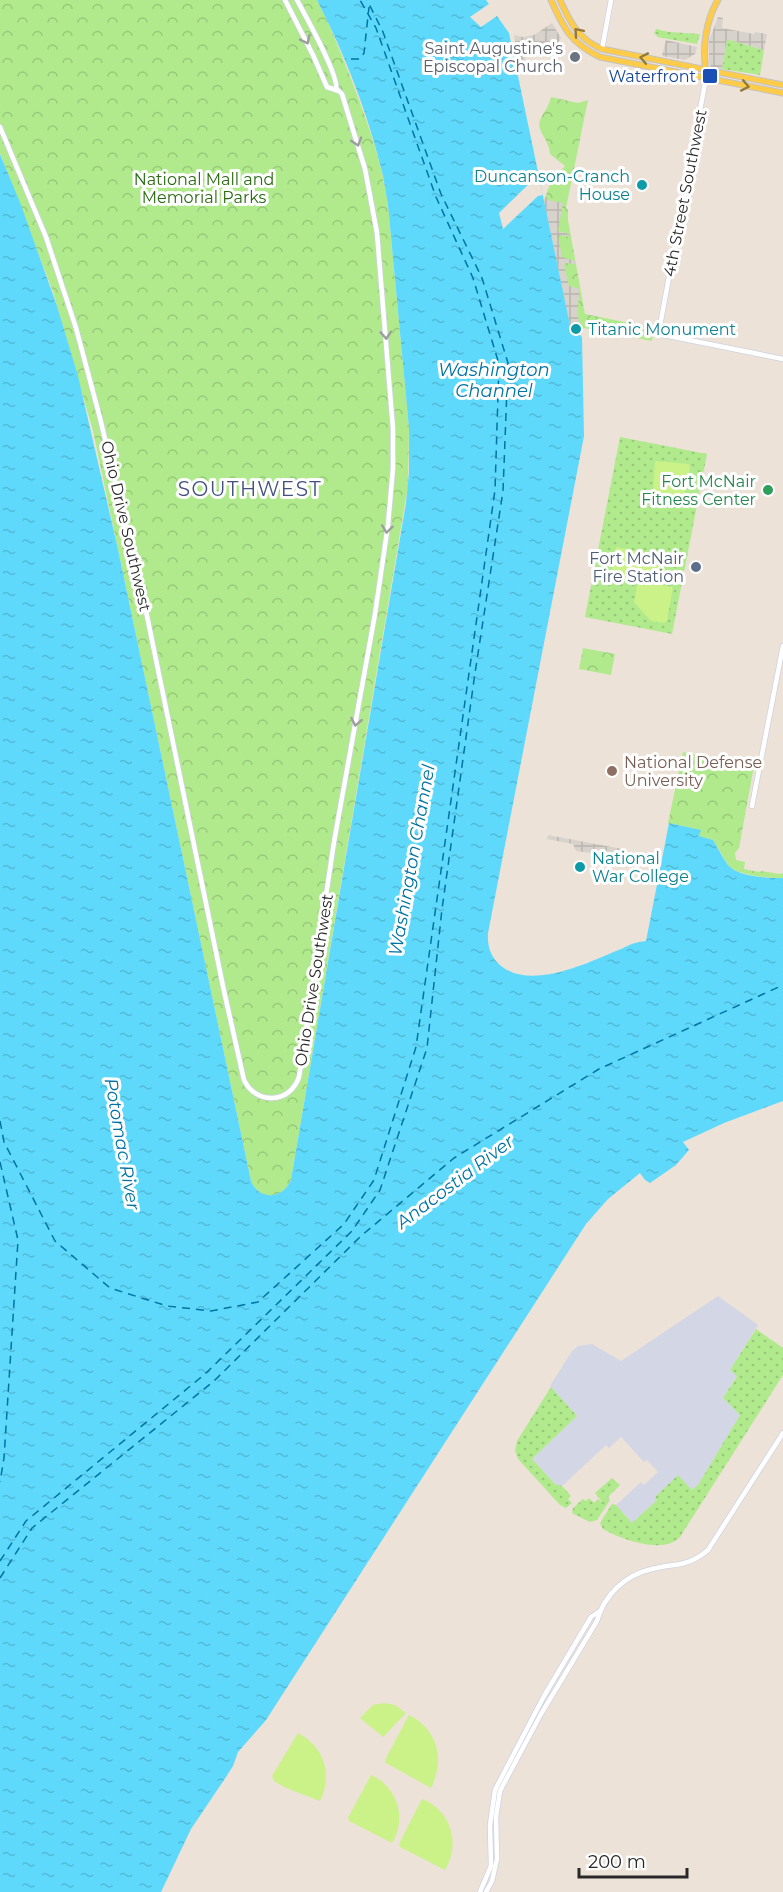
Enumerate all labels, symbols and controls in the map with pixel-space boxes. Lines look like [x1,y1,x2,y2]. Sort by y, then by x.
one-way arrow [574,29,585,39]
one-way arrow [299,33,311,44]
place label: Saint Augustine's Episcopal Church [423,39,563,76]
marker: Saint Augustine's Episcopal Church [568,50,582,64]
one-way arrow [639,52,649,65]
place label: Waterfront [608,67,697,86]
marker: Waterfront [701,67,719,85]
one-way arrow [739,79,749,92]
street label: 4th Street Southwest [659,107,711,278]
one-way arrow [350,136,362,147]
place label: Duncanson-Cranch House [474,167,630,204]
park label: National Mall and Memorial Parks [134,170,274,207]
marker: Duncanson-Cranch House [635,178,649,192]
place label: Titanic Monument [588,320,737,339]
marker: Titanic Monument [569,322,583,336]
one-way arrow [379,330,392,339]
water label: Washington Channel [438,359,550,402]
street label: Ohio Drive Southwest [97,439,155,614]
place label: Fort McNair Fitness Center [641,472,756,509]
district label: SOUTHWEST [178,477,322,501]
marker: Fort McNair Fitness Center [761,483,775,497]
one-way arrow [382,525,394,534]
place label: Fort McNair Fire Station [589,549,684,586]
marker: Fort McNair Fire Station [689,560,703,574]
one-way arrow [350,716,363,726]
place label: National Defense University [624,753,762,790]
water label: Washington Channel [384,763,440,957]
marker: National Defense University [605,764,619,778]
place label: National War College [592,849,689,886]
marker: National War College [573,860,587,874]
street label: Ohio Drive Southwest [291,892,337,1068]
water label: Potomac River [100,1076,145,1213]
water label: Anacostia River [391,1130,519,1234]
scale bar [579,1841,687,1879]
text: 200 m [588,1851,646,1873]

